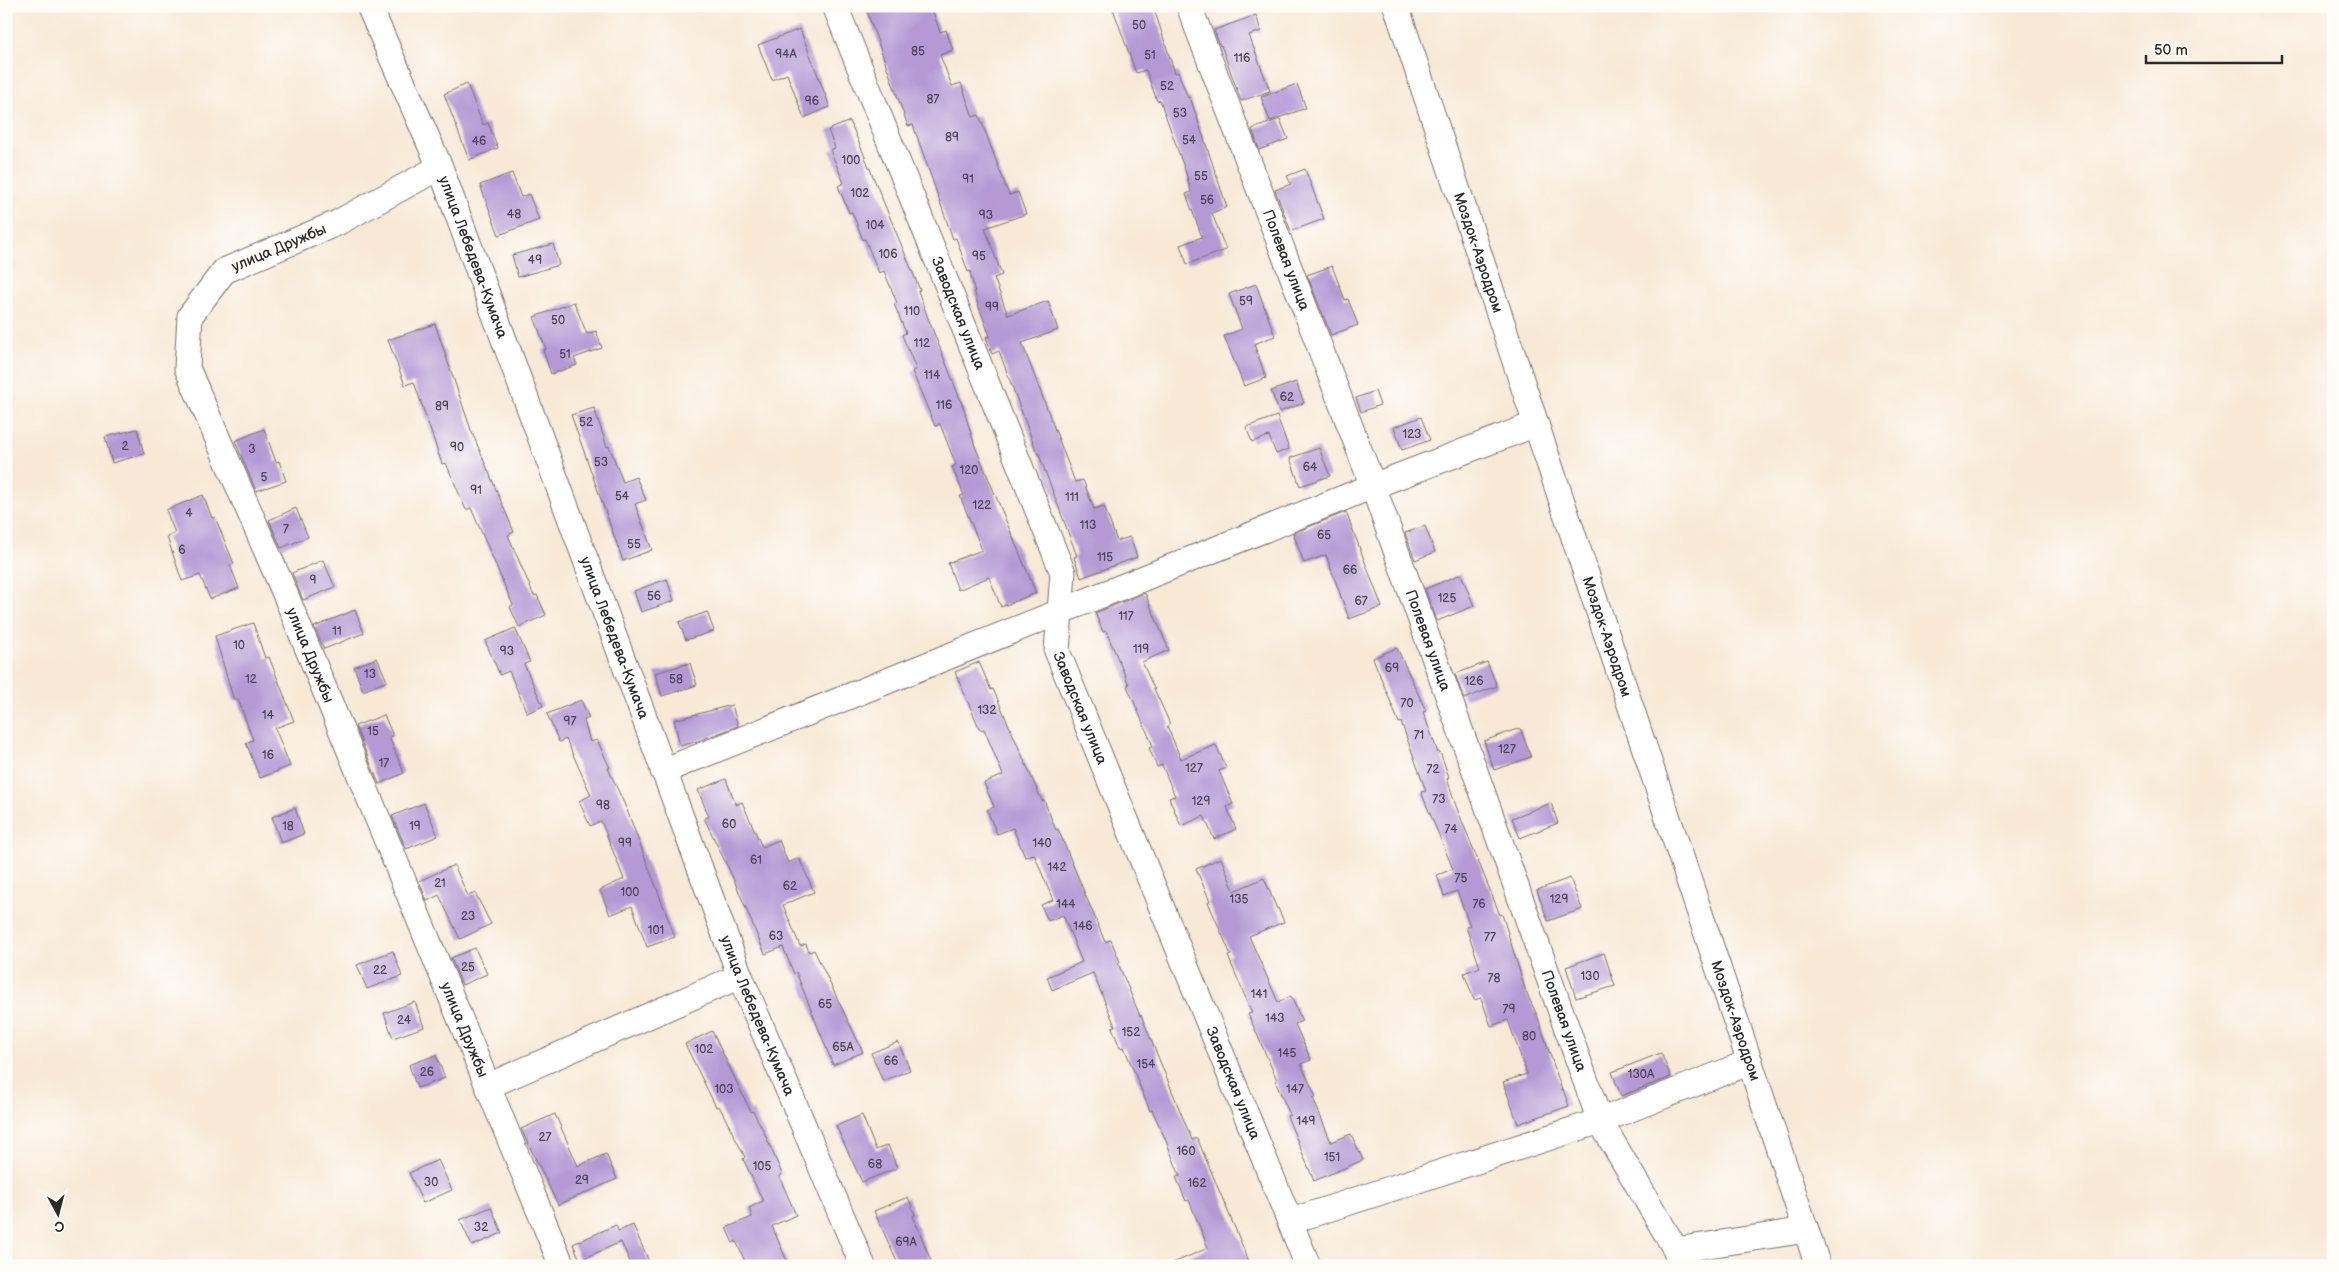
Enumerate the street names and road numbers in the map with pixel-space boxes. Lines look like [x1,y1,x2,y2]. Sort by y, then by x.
street label: улица Лебедева-Кумача [435,173,512,341]
street label: Моздок-Аэродром [1450,190,1508,315]
street label: Полевая улица [1258,207,1314,313]
street label: улица Дружбы [229,220,329,276]
street label: Заводская улица [927,254,990,372]
street label: улица Лебедева-Кумача [576,554,653,722]
street label: Моздок-Аэродром [1578,574,1636,699]
street label: Полевая улица [1401,587,1455,694]
street label: улица Дружбы [282,605,338,705]
street label: Заводская улица [1049,649,1112,767]
street label: улица Лебедева-Кумача [716,933,799,1099]
street label: Моздок-Аэродром [1707,958,1765,1083]
street label: Полевая улица [1537,967,1591,1074]
street label: улица Дружбы [437,979,493,1080]
street label: Заводская улица [1202,1024,1265,1142]

